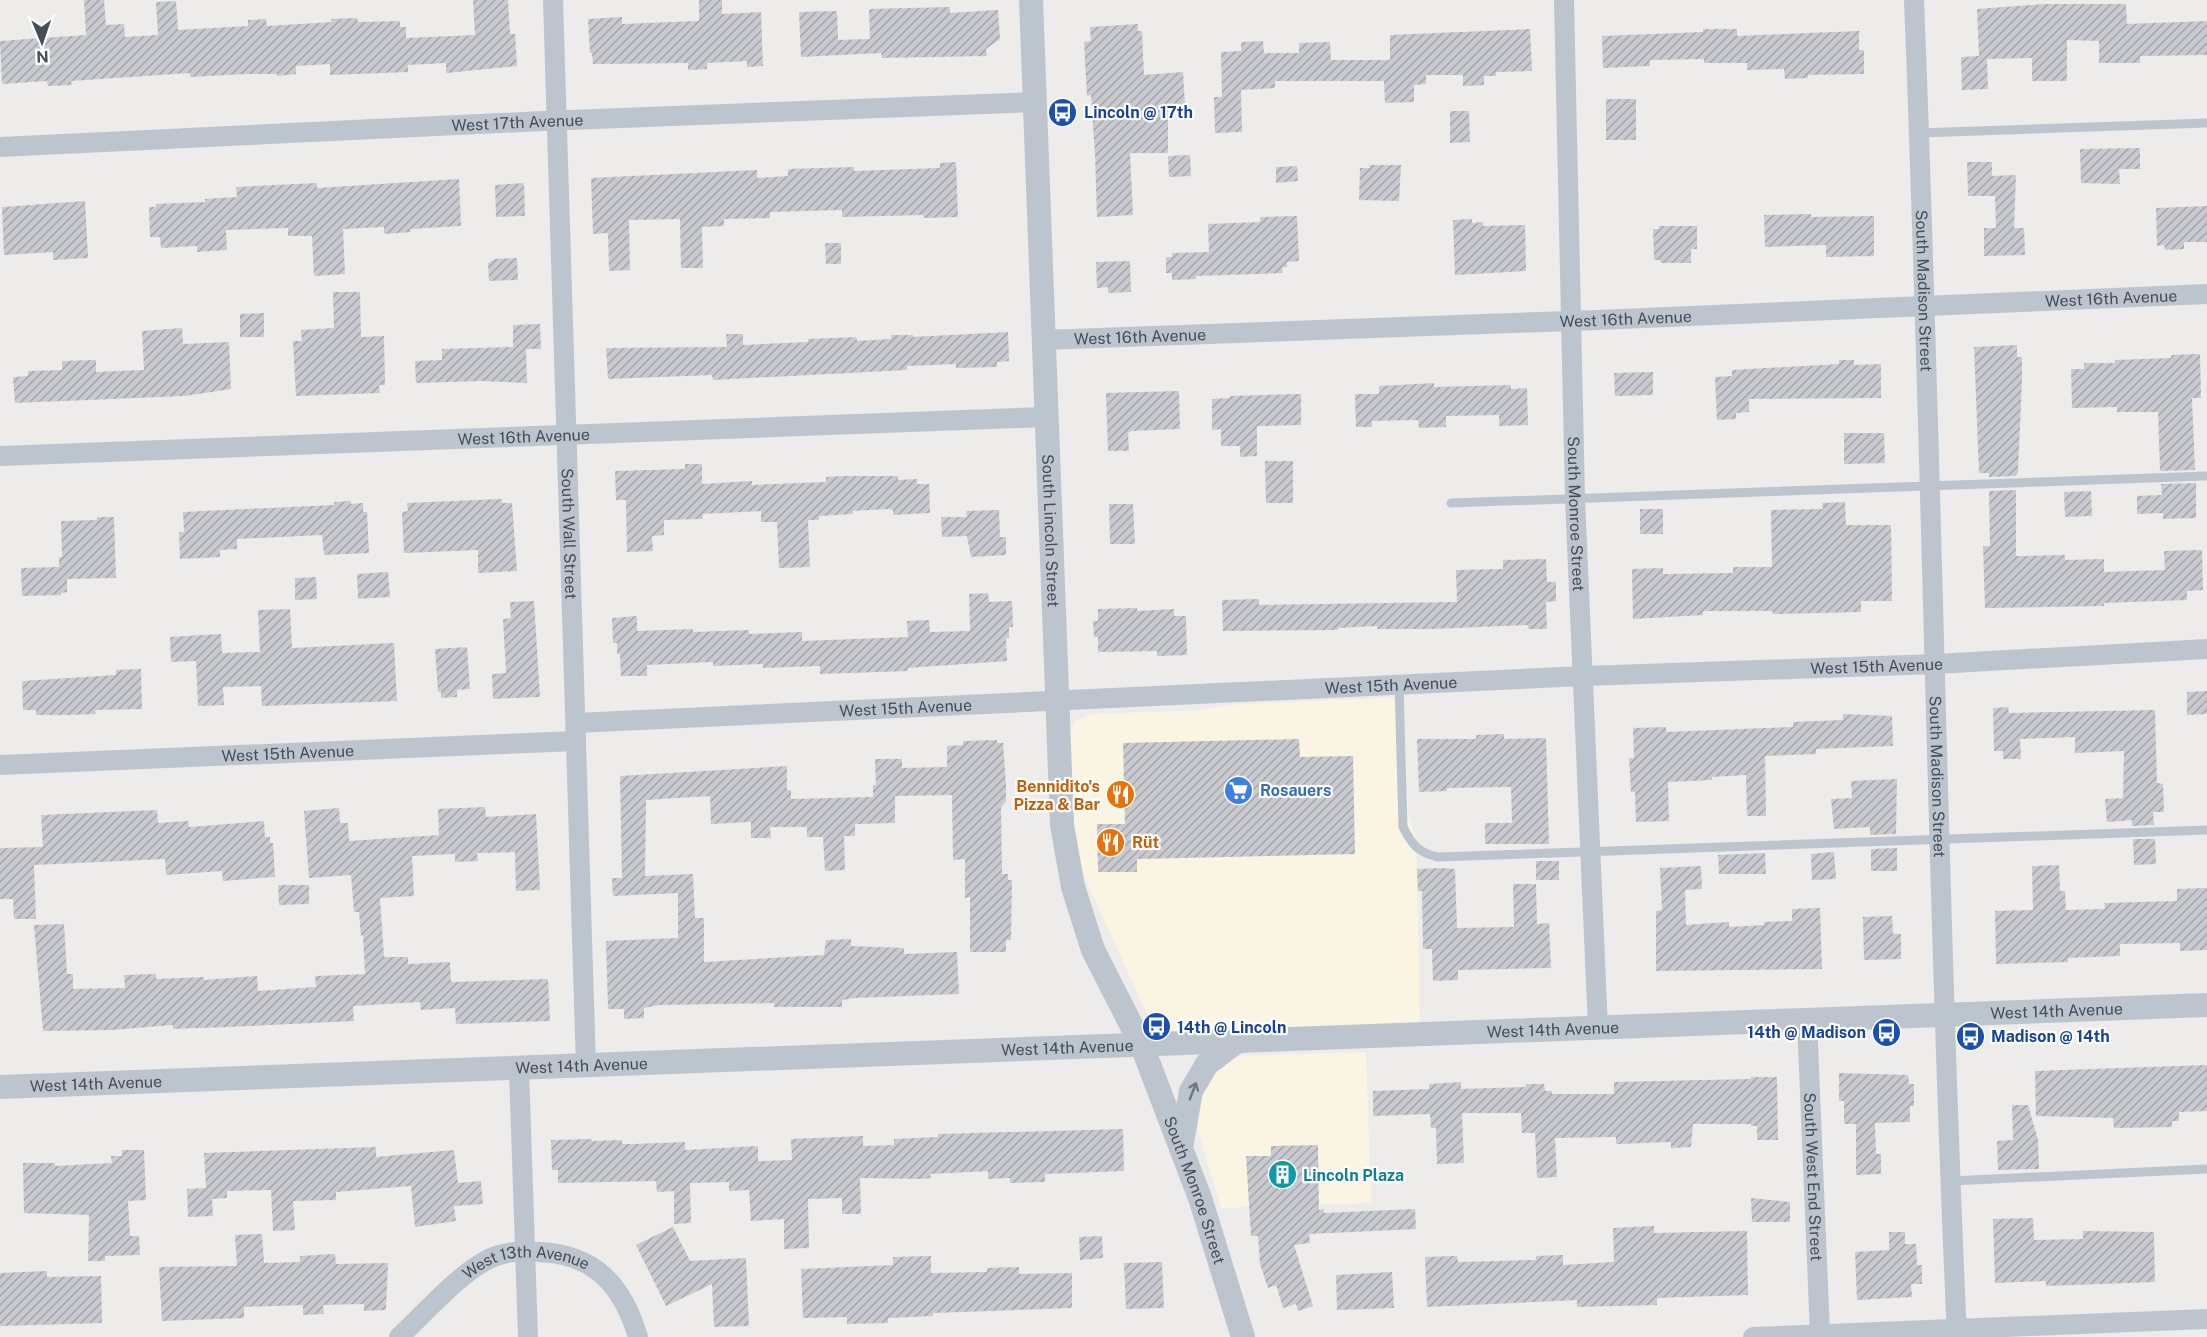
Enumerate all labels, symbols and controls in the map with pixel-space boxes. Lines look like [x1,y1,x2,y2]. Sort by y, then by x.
north arrow [12,12,72,72]
text: N [36,47,49,66]
bus stop icon: Lincoln @ 17th [1047,96,1079,128]
place label: Lincoln @ 17th [1084,103,1193,122]
street label: West 17th Avenue [451,110,584,135]
street label: South Madison Street [1912,210,1936,372]
street label: West 16th Avenue [2045,286,2178,310]
street label: West 16th Avenue [1559,306,1692,331]
street label: West 16th Avenue [1073,325,1206,348]
street label: West 16th Avenue [457,425,590,448]
street label: South Monroe Street [1564,436,1589,592]
street label: South Lincoln Street [1039,454,1063,608]
street label: South Wall Street [558,468,581,600]
street label: West 15th Avenue [1810,654,1944,678]
street label: West 15th Avenue [1324,672,1458,698]
street label: West 15th Avenue [839,695,972,720]
street label: South Madison Street [1926,695,1949,858]
street label: West 15th Avenue [221,741,354,765]
supermarket icon: Rosauers [1223,774,1255,806]
place label: Bennidito's Pizza & Bar [1014,777,1100,814]
restaurant icon: Bennidito's Pizza & Bar [1105,779,1137,811]
place label: Rosauers [1260,781,1331,800]
restaurant icon: Rüt [1095,826,1127,858]
place label: Rüt [1132,833,1160,852]
street label: West 14th Avenue [1990,999,2123,1023]
bus stop icon: 14th @ Lincoln [1140,1011,1172,1043]
bus stop icon: 14th @ Madison [1871,1016,1903,1048]
street label: West 14th Avenue [1486,1017,1620,1041]
place label: 14th @ Lincoln [1177,1018,1286,1037]
bus stop icon: Madison @ 14th [1954,1020,1986,1052]
place label: 14th @ Madison [1747,1023,1866,1042]
place label: Madison @ 14th [1991,1027,2110,1046]
street label: West 14th Avenue [1001,1035,1134,1059]
street label: West 14th Avenue [515,1053,648,1077]
street label: West 14th Avenue [29,1071,163,1095]
one-way arrow [1189,1082,1200,1100]
street label: South West End Street [1800,1092,1826,1262]
street label: South Monroe Street [1160,1113,1229,1266]
building icon: Lincoln Plaza [1266,1159,1298,1191]
place label: Lincoln Plaza [1303,1166,1404,1185]
street label: West 13th Avenue [458,1242,593,1283]

